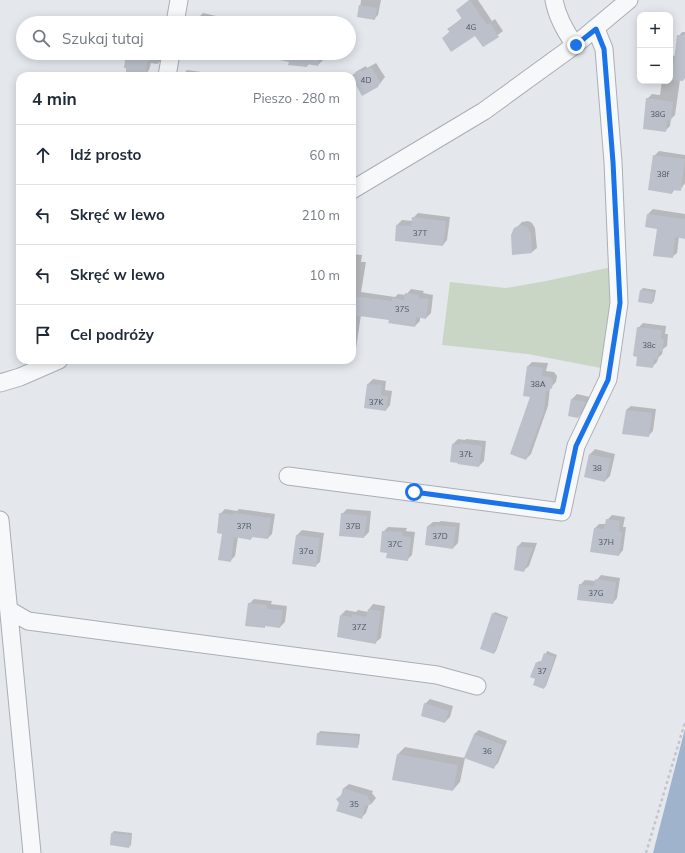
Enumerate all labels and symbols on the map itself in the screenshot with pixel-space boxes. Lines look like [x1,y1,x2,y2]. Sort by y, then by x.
house number: 4G [466,22,476,32]
route end [567,36,585,54]
house number: 4D [361,75,371,85]
house number: 38G [650,109,666,119]
house number: 38f [657,169,669,179]
house number: 37T [413,228,427,238]
house number: 37S [395,304,409,314]
house number: 38c [642,340,656,350]
house number: 38A [530,379,546,389]
house number: 37K [369,397,384,407]
house number: 37Ł [459,449,474,459]
house number: 38 [592,463,602,473]
route start [405,483,423,501]
house number: 37R [236,521,252,531]
house number: 37B [345,521,361,531]
house number: 37D [432,531,448,541]
house number: 37H [598,537,614,547]
house number: 37C [387,539,403,549]
house number: 37a [299,546,313,556]
house number: 37G [588,588,604,598]
house number: 37Z [352,622,366,632]
house number: 37 [537,666,547,676]
house number: 36 [482,746,492,756]
house number: 35 [349,799,359,809]

